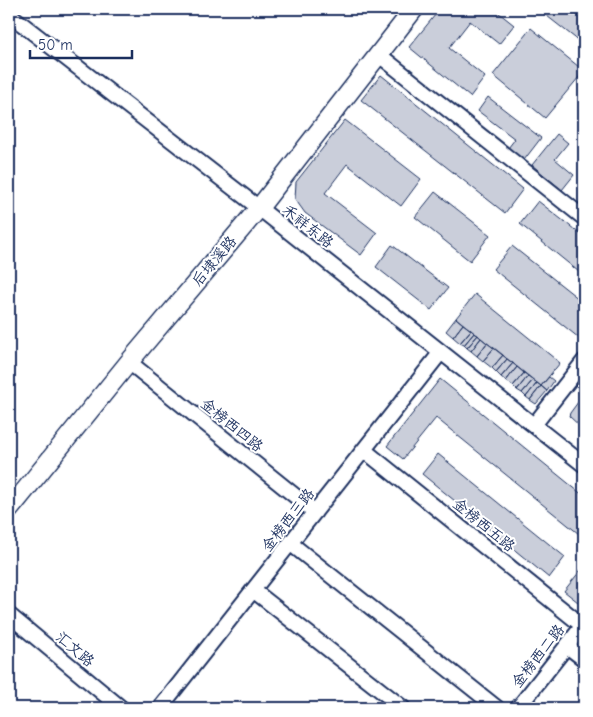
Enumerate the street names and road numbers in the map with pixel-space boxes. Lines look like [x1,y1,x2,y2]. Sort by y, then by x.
street label: 禾祥东路 [279,200,337,252]
street label: 后埭溪路 [188,232,240,290]
street label: 金榜西四路 [197,394,267,456]
street label: 金榜西三路 [258,485,318,555]
street label: 金榜西五路 [449,494,519,556]
street label: 金榜西二路 [508,621,568,691]
street label: 汇文路 [52,628,98,670]

